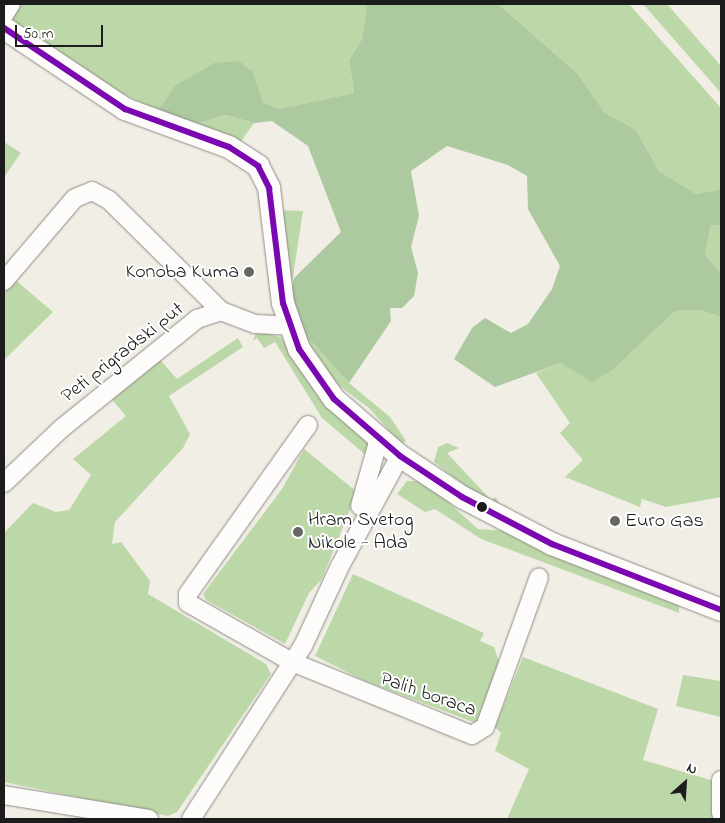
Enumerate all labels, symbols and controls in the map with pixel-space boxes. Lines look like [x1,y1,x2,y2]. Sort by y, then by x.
scale bar [18,15,105,47]
text: 50 m [23,23,53,45]
place label: Konoba Kuma [125,260,239,284]
marker: Konoba Kuma [243,266,255,278]
street label: Peti prigradski put [57,298,189,408]
unlabelled marker [477,502,487,512]
place label: Hram Svetog Nikole - Ada [308,508,413,555]
place label: Euro Gas [625,509,704,533]
marker: Euro Gas [609,515,621,527]
marker: Hram Svetog Nikole - Ada [292,526,304,538]
street label: Palih boraca [377,667,479,723]
north arrow [660,758,710,808]
text: N [683,758,701,781]

